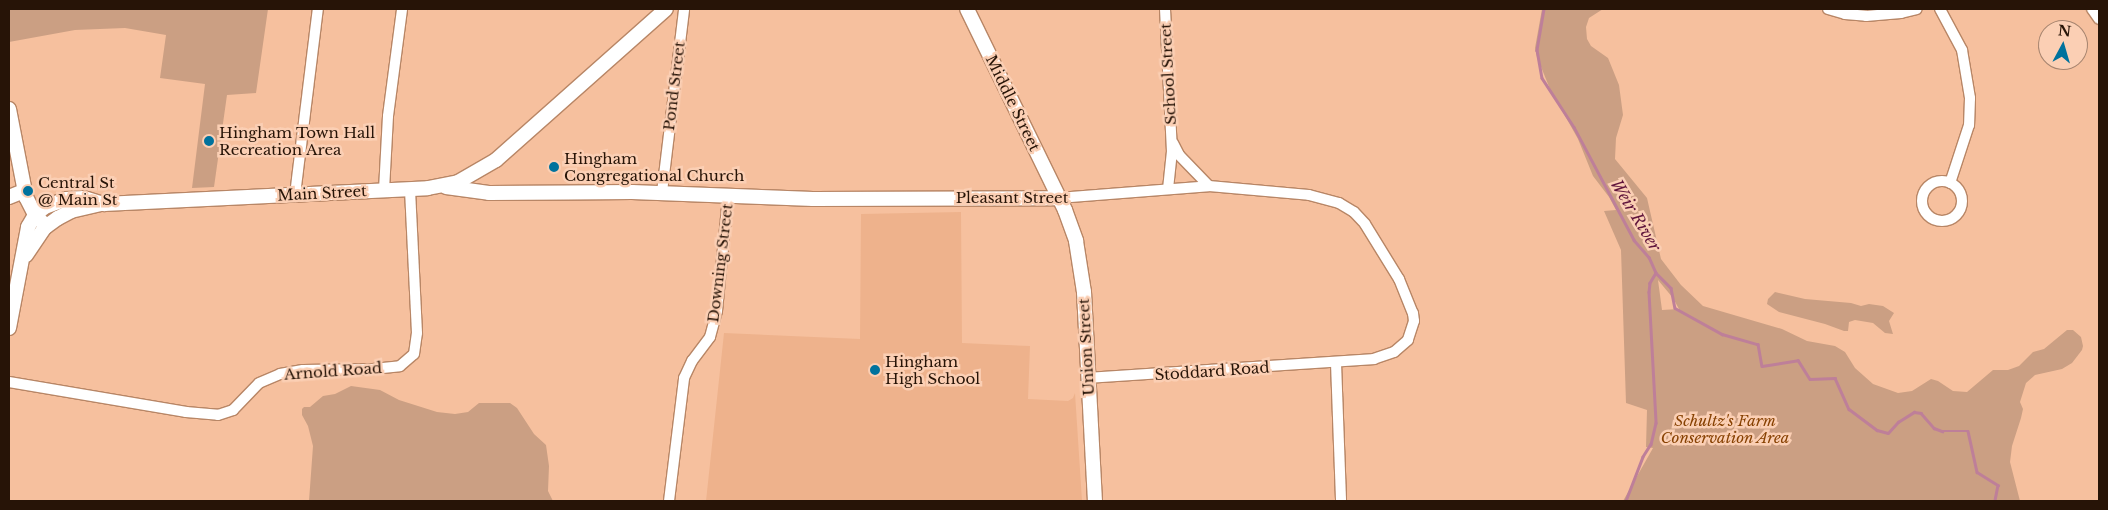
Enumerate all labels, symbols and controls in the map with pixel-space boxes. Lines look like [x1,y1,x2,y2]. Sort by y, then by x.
north arrow [2038,20,2088,70]
text: N [2057,21,2072,41]
street label: School Street [1156,23,1180,125]
street label: Pond Street [660,40,688,132]
street label: Middle Street [982,52,1044,154]
place label: Hingham Town Hall Recreation Area [219,123,376,158]
marker: Hingham Town Hall Recreation Area [203,135,215,147]
place label: Hingham Congregational Church [564,149,744,184]
marker: Hingham Congregational Church [548,161,560,173]
place label: Central St @ Main St [38,173,117,208]
water label: Weir River [1607,175,1665,255]
street label: Main Street [277,182,367,204]
marker: Central St @ Main St [22,185,34,197]
street label: Pleasant Street [956,189,1068,207]
street label: Downing Street [704,202,736,324]
street label: Union Street [1074,298,1098,396]
place label: Hingham High School [885,352,980,387]
street label: Stoddard Road [1154,358,1270,384]
street label: Arnold Road [283,359,383,383]
marker: Hingham High School [869,364,881,376]
park label: Schultz's Farm Conservation Area [1660,411,1790,446]

